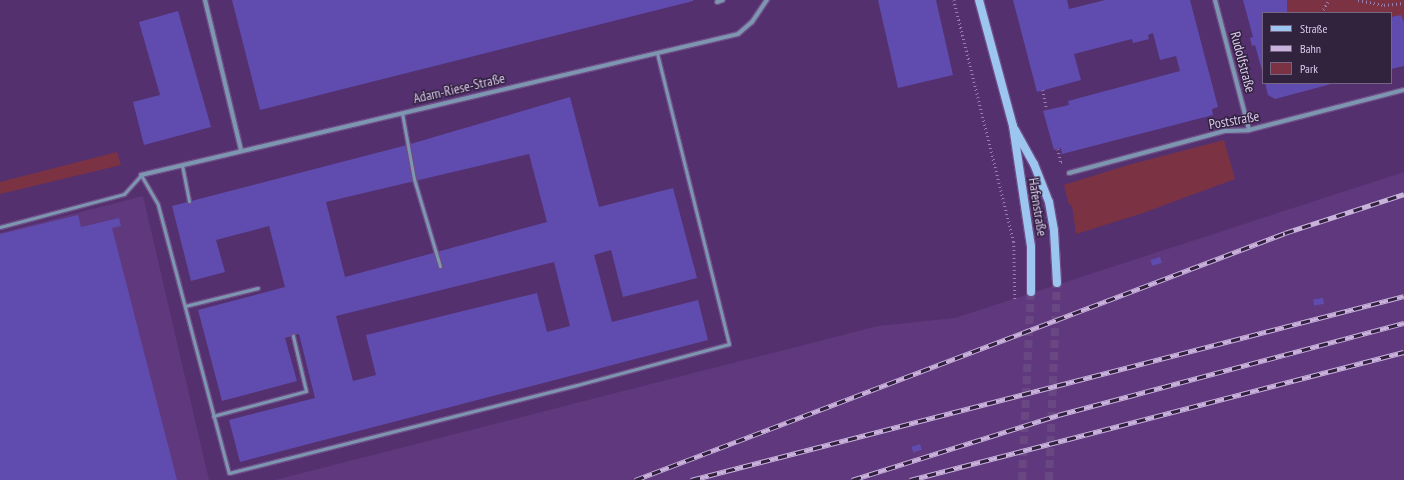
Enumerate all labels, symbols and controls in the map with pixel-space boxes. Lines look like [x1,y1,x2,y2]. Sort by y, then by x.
legend [1262,12,1392,84]
text: Straße [1300,21,1327,36]
street label: Rudolfstraße [1227,30,1259,94]
text: Bahn [1300,41,1321,56]
text: Park [1300,61,1318,76]
street label: Adam-Riese-Straße [412,69,506,107]
street label: Poststraße [1207,107,1261,133]
street label: Hafenstraße [1025,176,1051,238]

